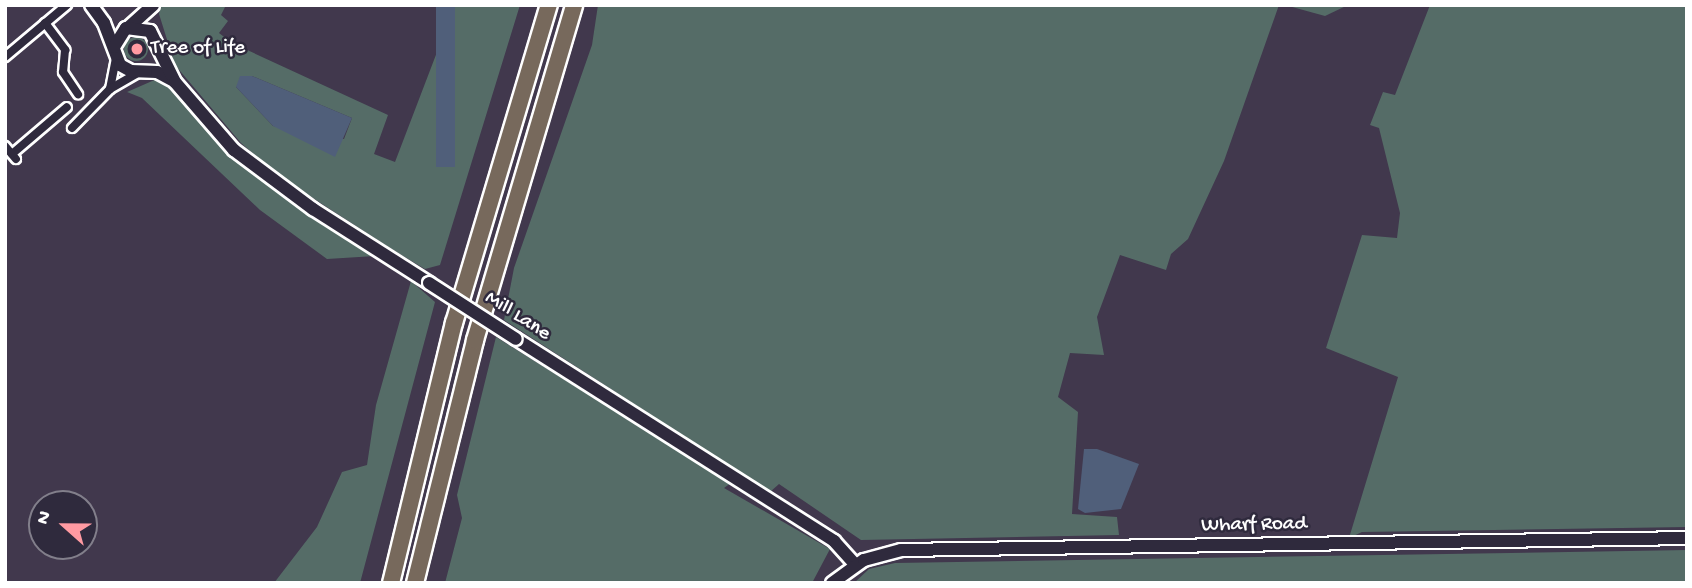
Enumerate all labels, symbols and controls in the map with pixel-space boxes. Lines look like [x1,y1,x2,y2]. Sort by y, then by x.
place label: Tree of Life [151,36,245,62]
marker: Tree of Life [129,41,145,57]
street label: Mill Lane [479,286,555,348]
north arrow [28,490,98,560]
text: N [32,508,58,528]
street label: Wharf Road [1201,512,1307,540]

